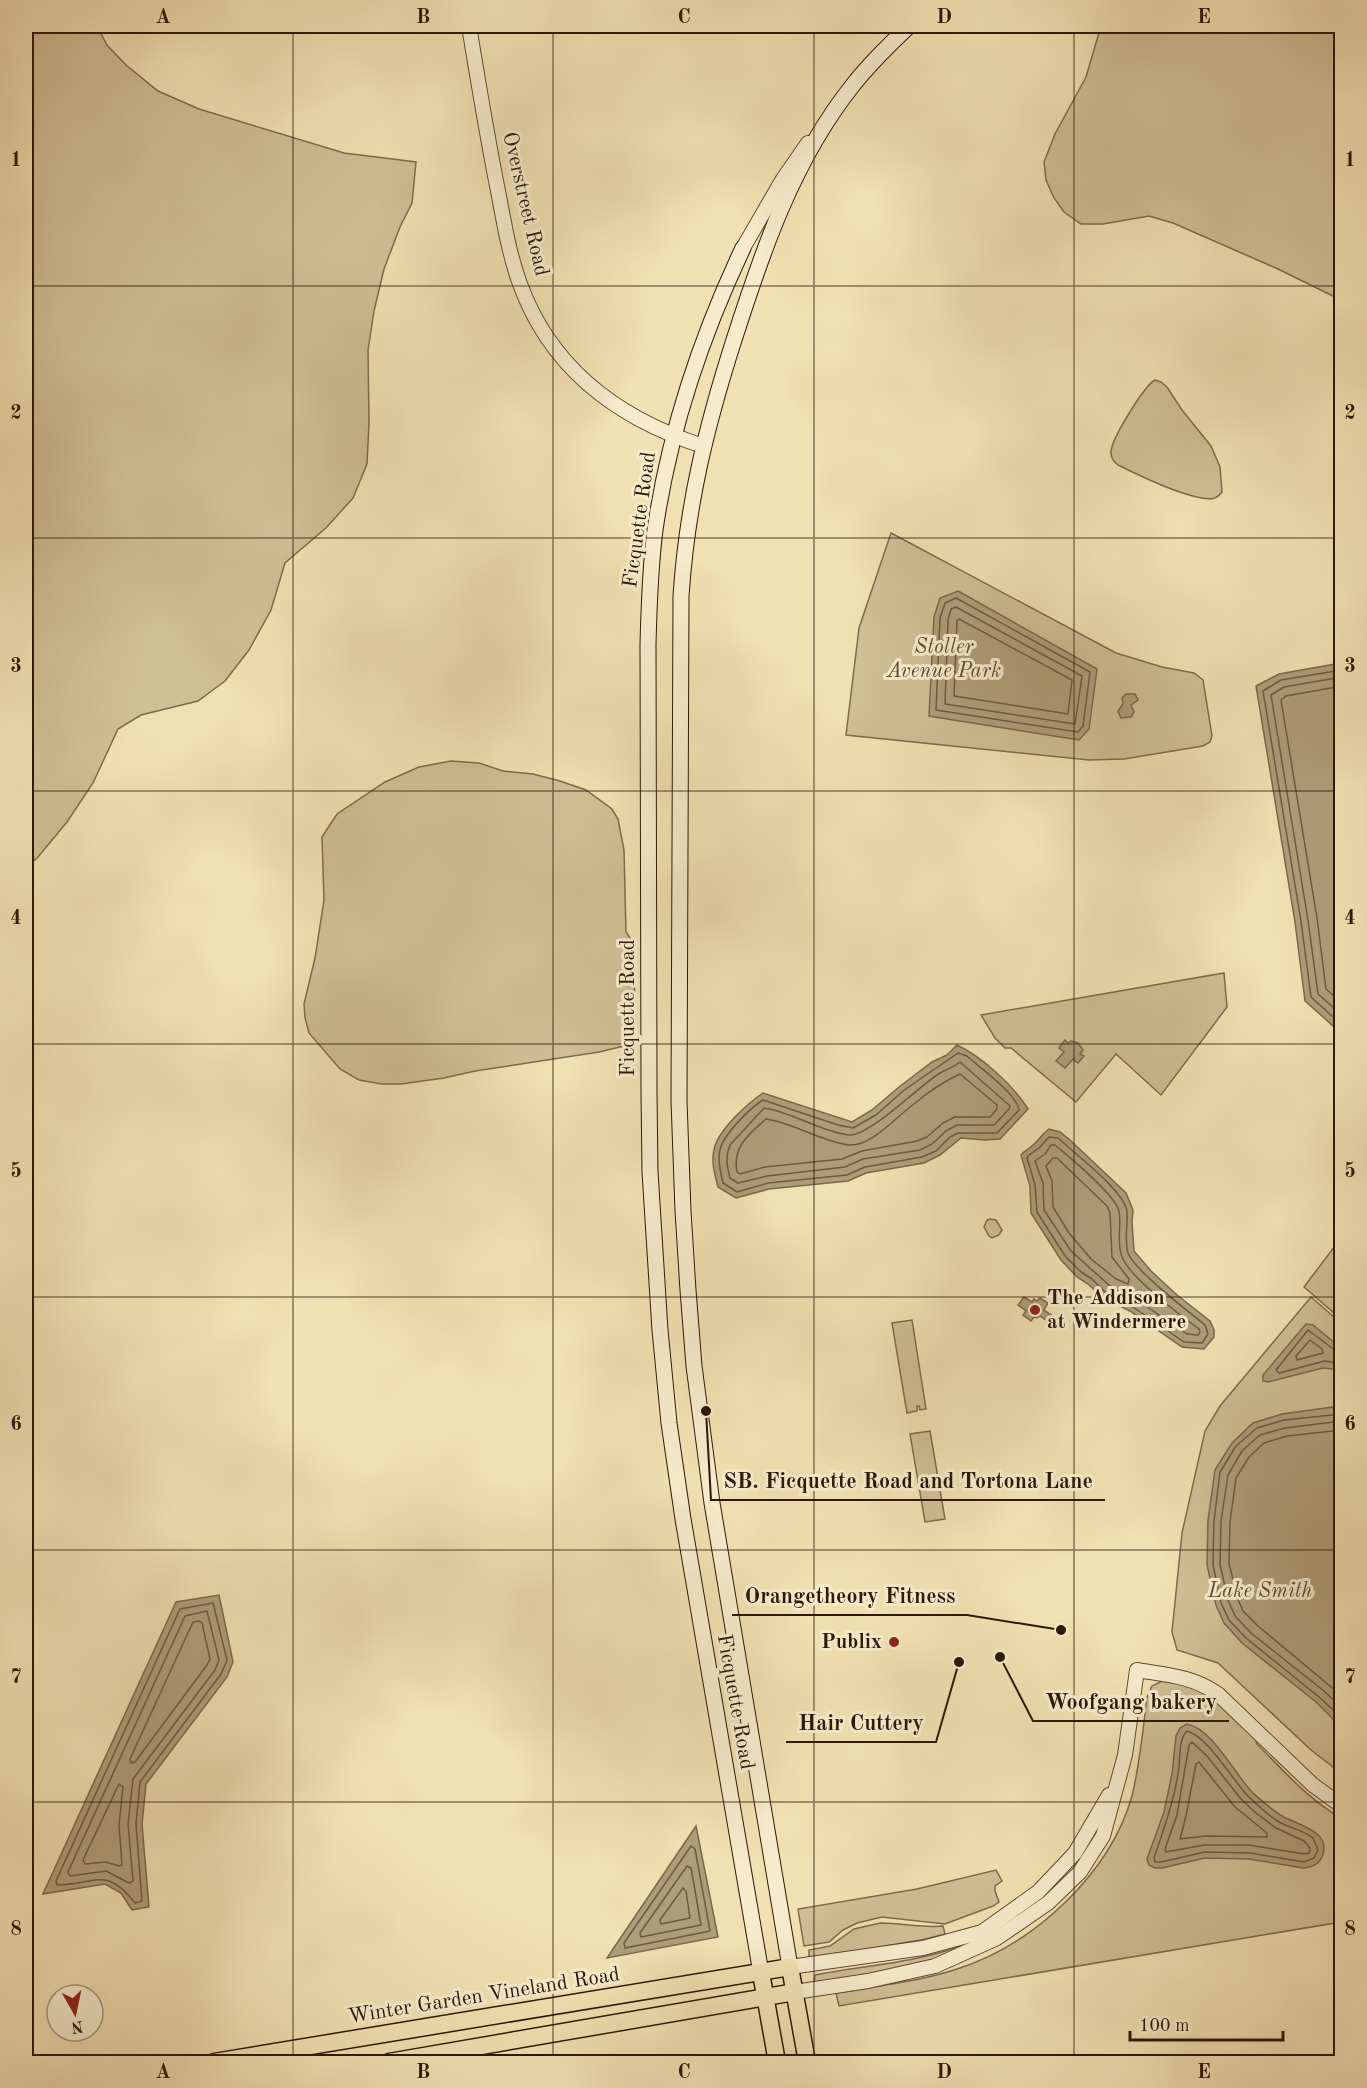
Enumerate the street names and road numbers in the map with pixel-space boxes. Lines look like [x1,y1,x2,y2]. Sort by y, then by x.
street label: Overstreet Road [498,130,552,278]
street label: Ficquette Road [620,450,660,590]
street label: Ficquette Road [618,939,639,1077]
street label: Ficquette Road [713,1632,757,1772]
street label: Winter Garden Vineland Road [347,1964,621,2028]

